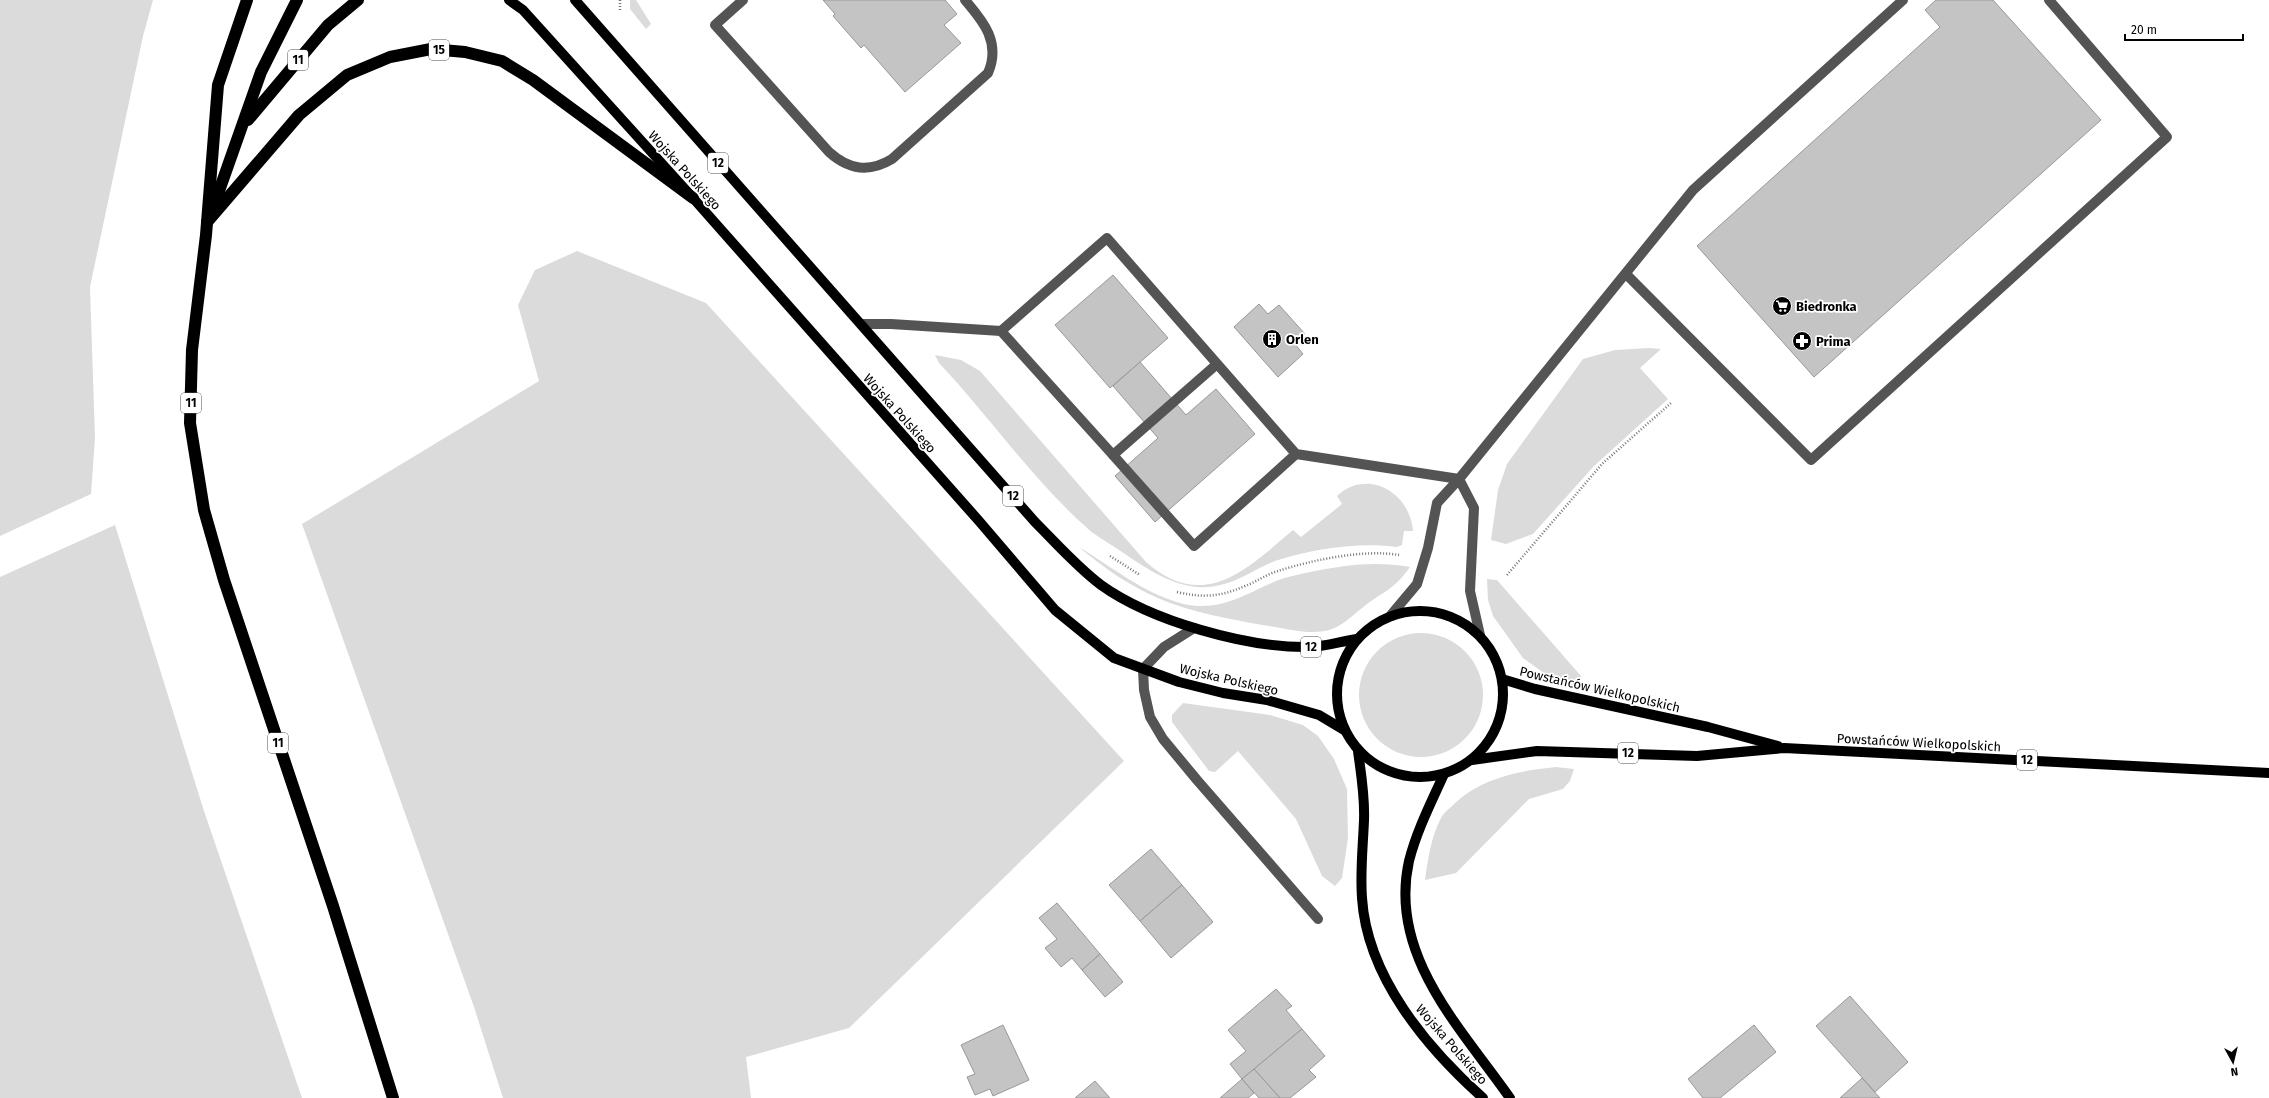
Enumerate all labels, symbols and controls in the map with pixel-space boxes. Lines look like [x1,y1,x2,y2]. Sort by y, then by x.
scale bar [2125,16,2243,42]
text: 20 m [2131,23,2157,37]
road number: 15 [429,40,449,60]
road number: 11 [288,50,308,70]
street label: Wojska Polskiego [645,128,724,213]
road number: 12 [708,153,728,173]
supermarket icon: Biedronka [1771,295,1793,317]
place label: Biedronka [1796,299,1857,314]
building icon: Orlen [1261,328,1283,350]
pharmacy icon: Prima [1791,330,1813,352]
place label: Orlen [1286,332,1319,347]
place label: Prima [1816,334,1851,349]
street label: Wojska Polskiego [860,371,939,456]
road number: 11 [181,393,201,413]
road number: 12 [1003,486,1023,506]
road number: 12 [1301,637,1321,657]
street label: Wojska Polskiego [1178,661,1280,698]
street label: Powstańców Wielkopolskich [1518,664,1682,715]
street label: Powstańców Wielkopolskich [1836,731,2002,754]
road number: 11 [268,733,288,753]
road number: 12 [1618,743,1638,763]
road number: 12 [2017,750,2037,770]
street label: Wojska Polskiego [1413,1001,1490,1087]
north arrow [2213,1042,2253,1082]
text: N [2230,1064,2239,1078]

